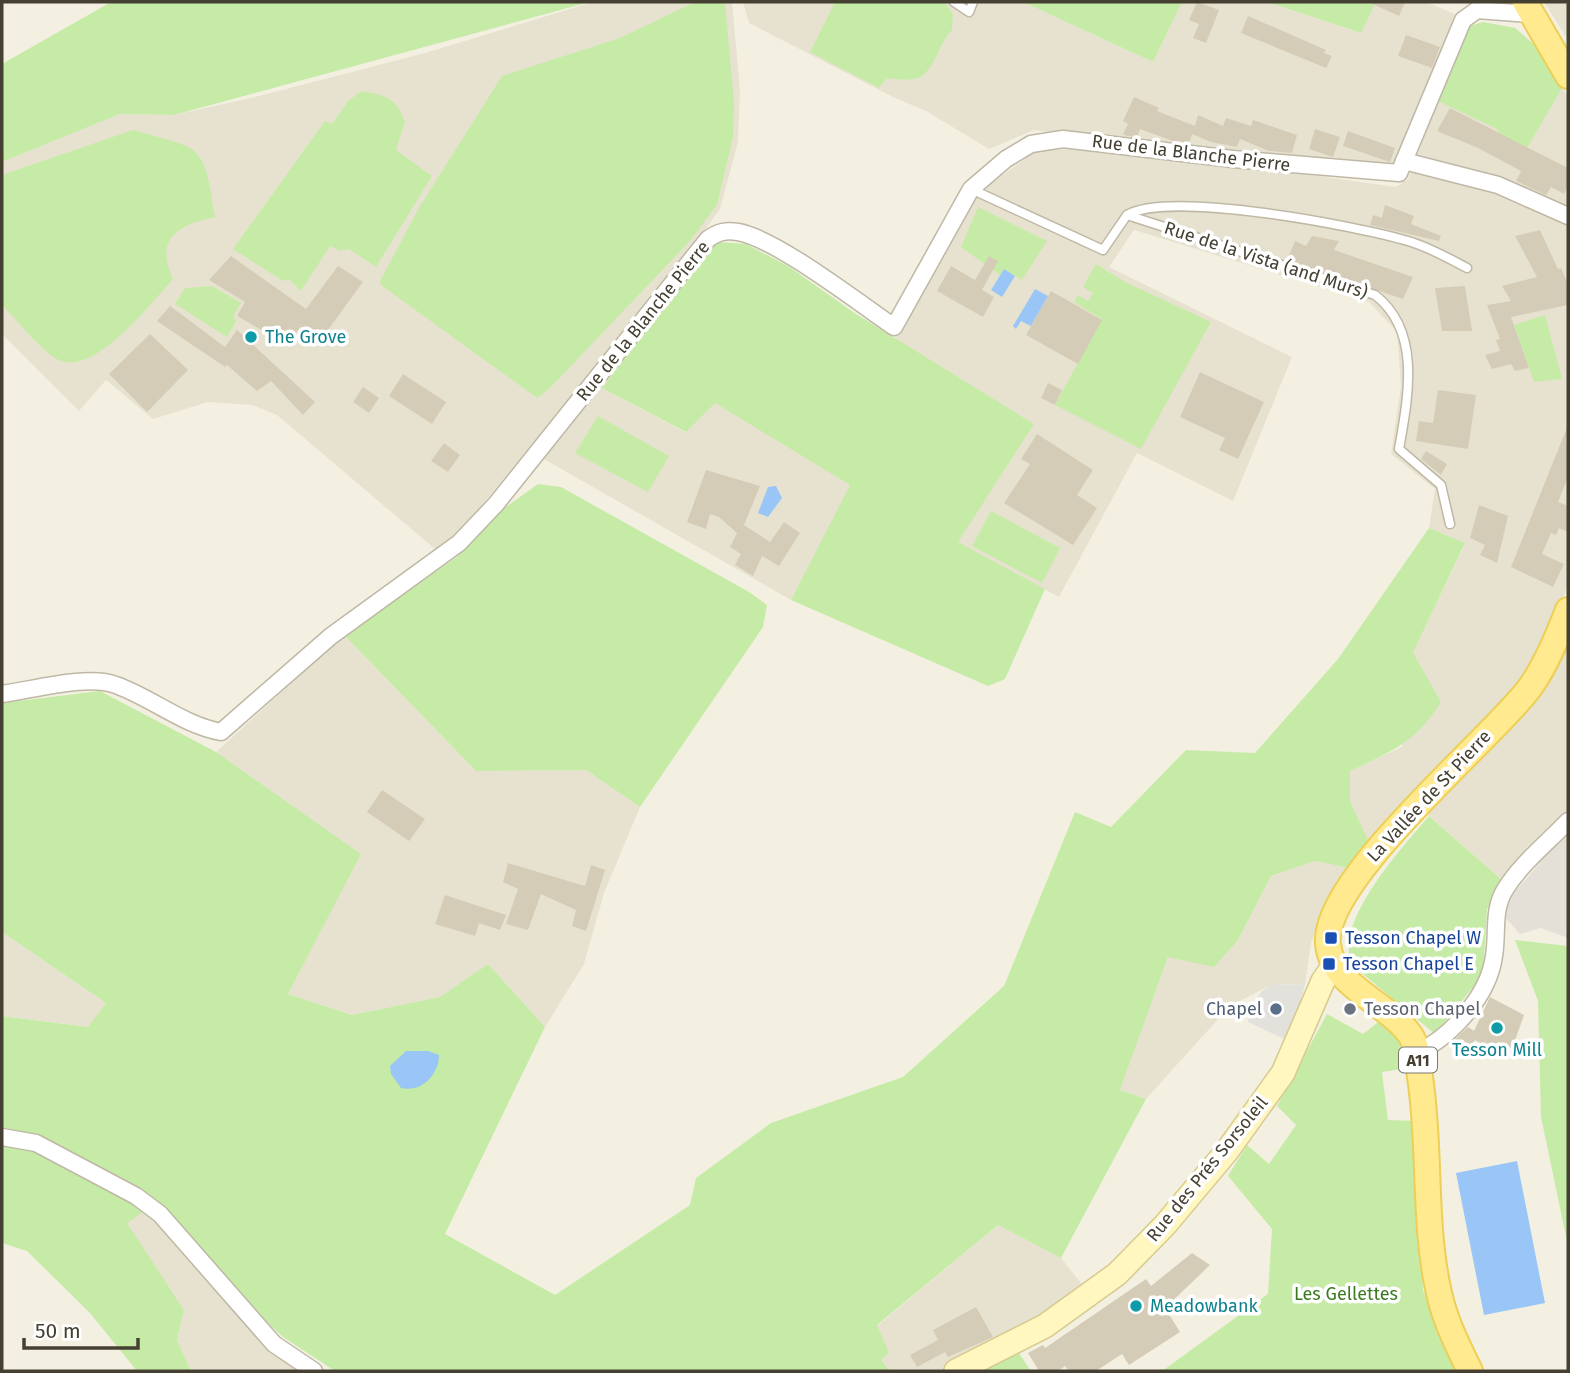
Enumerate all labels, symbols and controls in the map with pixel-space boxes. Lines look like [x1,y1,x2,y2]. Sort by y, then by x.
street label: Rue de la Blanche Pierre [1091,130,1291,176]
street label: Rue de la Vista (and Murs) [1162,217,1371,303]
street label: Rue de la Blanche Pierre [572,236,714,406]
place label: The Grove [265,326,346,348]
marker: The Grove [243,329,259,345]
street label: La Vallée de St Pierre [1362,726,1496,866]
place label: Tesson Chapel W [1345,927,1481,949]
marker: Tesson Chapel W [1323,930,1339,946]
place label: Tesson Chapel E [1343,953,1474,975]
marker: Tesson Chapel E [1321,956,1337,972]
place label: Chapel [1206,998,1262,1020]
place label: Tesson Chapel [1364,998,1481,1020]
marker: Chapel [1268,1001,1284,1017]
marker: Tesson Chapel [1342,1001,1358,1017]
marker: Tesson Mill [1489,1020,1505,1036]
place label: Tesson Mill [1452,1039,1542,1061]
road number: A11 [1399,1048,1437,1072]
street label: Rue des Prés Sorsoleil [1142,1092,1272,1246]
park label: Les Gellettes [1294,1283,1398,1305]
place label: Meadowbank [1150,1295,1258,1317]
marker: Meadowbank [1128,1298,1144,1314]
scale bar [24,1306,138,1350]
text: 50 m [35,1318,81,1344]

